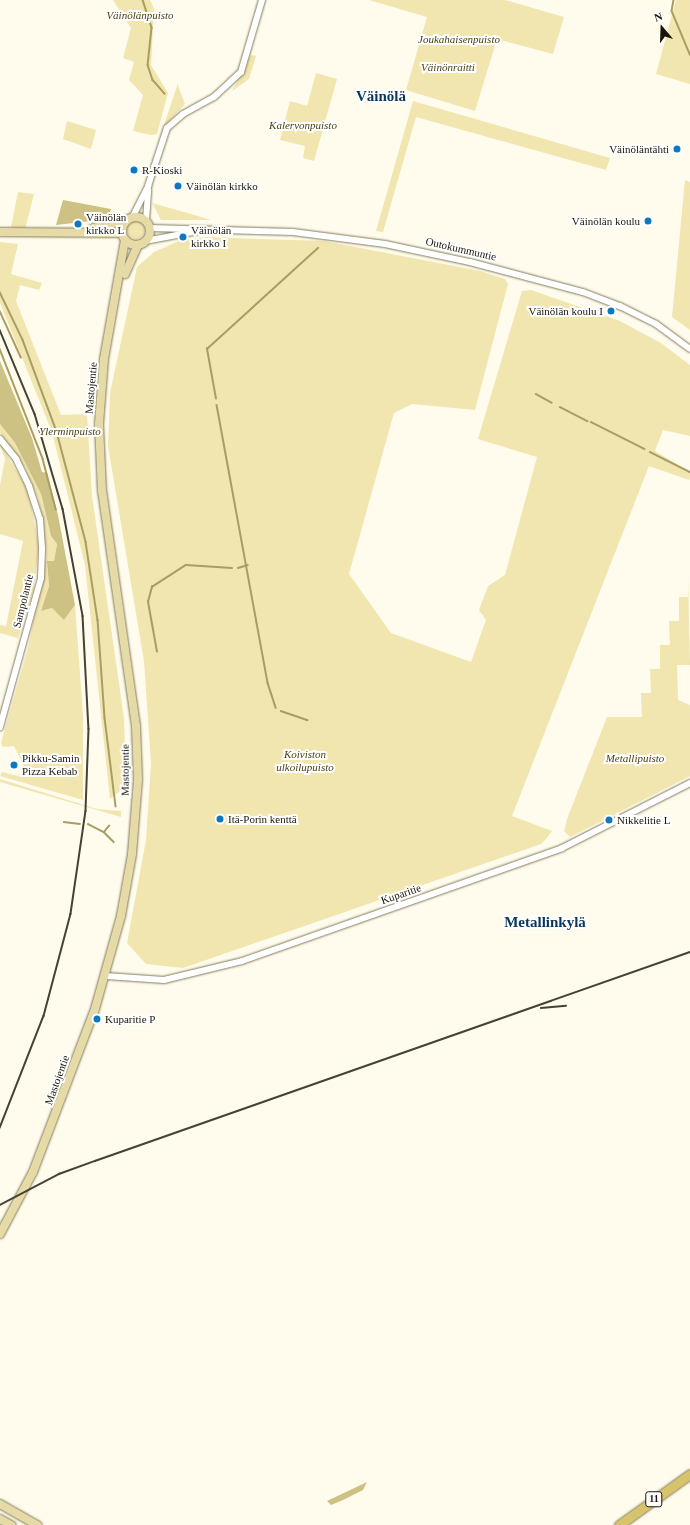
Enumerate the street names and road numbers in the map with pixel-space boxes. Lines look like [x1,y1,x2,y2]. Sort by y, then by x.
street label: Outokummuntie [424,234,498,264]
street label: Mastojentie [82,362,100,414]
street label: Sampolantie [10,573,36,629]
street label: Mastojentie [118,744,132,796]
street label: Kuparitie [379,881,423,907]
street label: Mastojentie [42,1053,72,1107]
road number: 11 [645,1491,663,1507]

